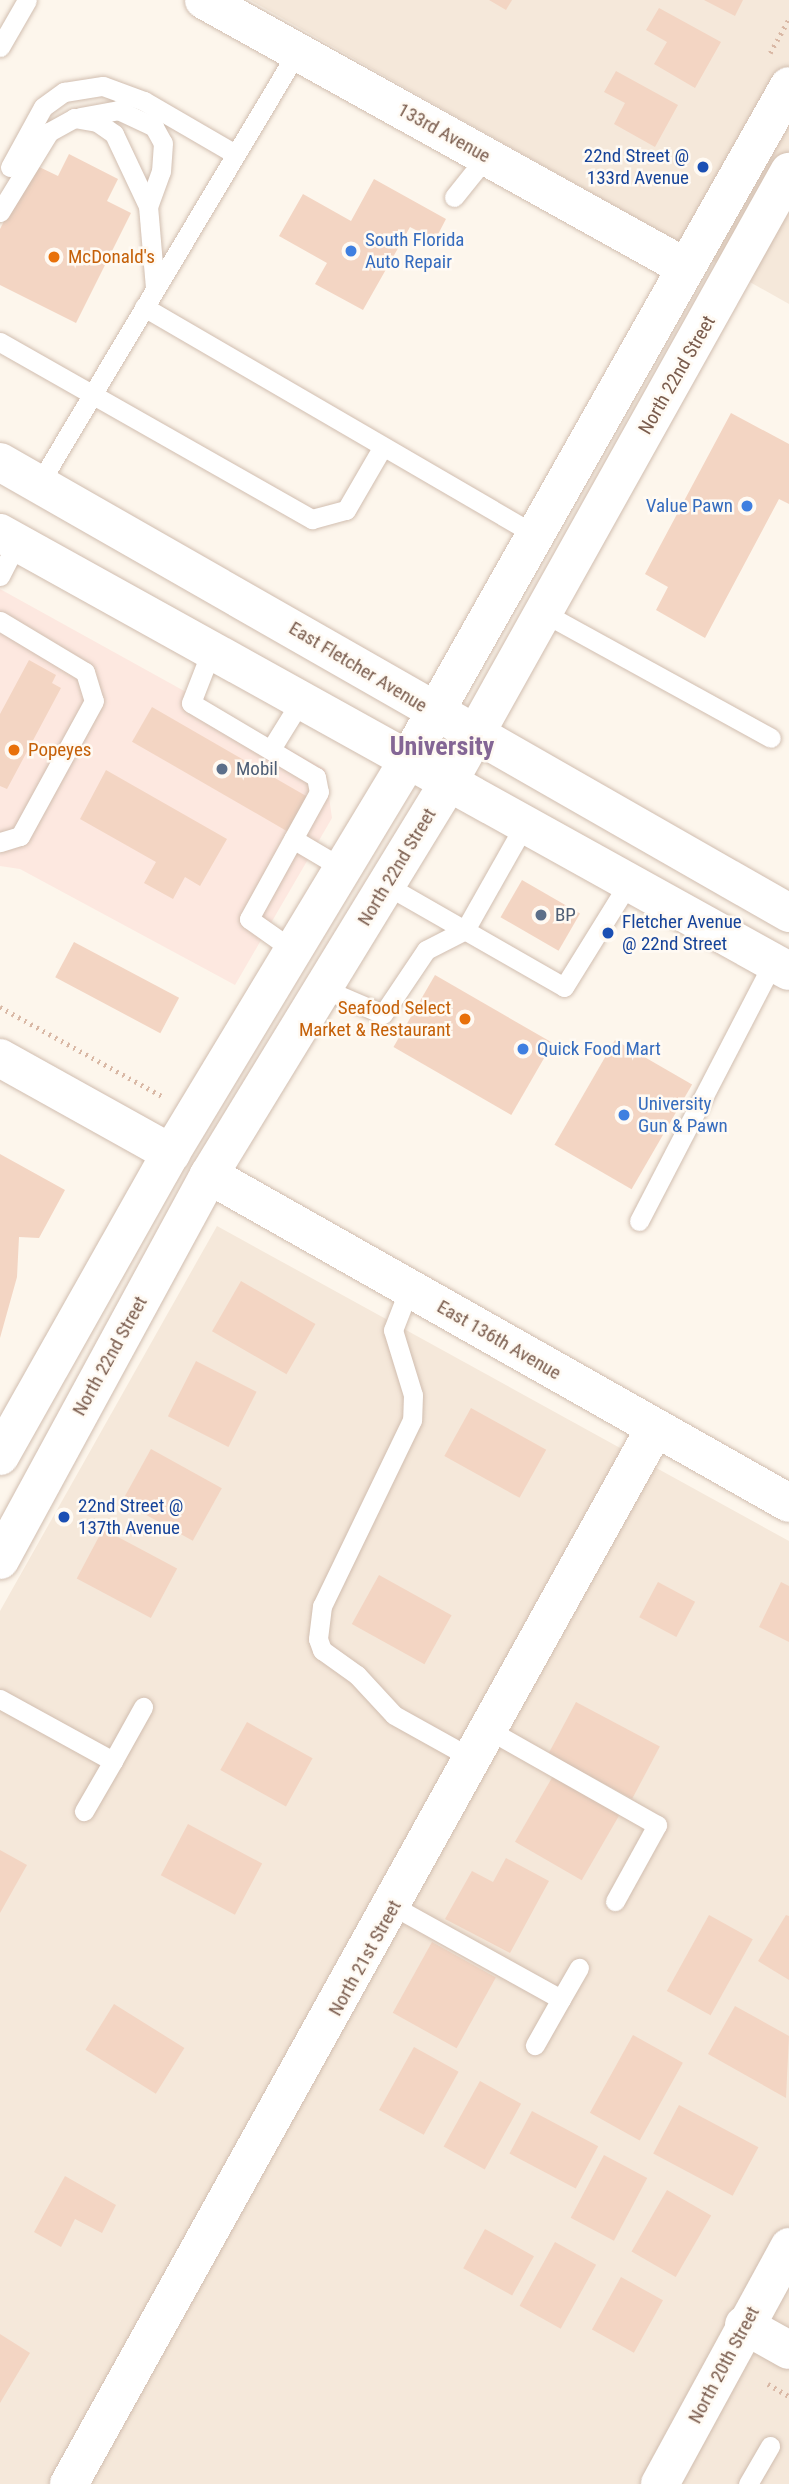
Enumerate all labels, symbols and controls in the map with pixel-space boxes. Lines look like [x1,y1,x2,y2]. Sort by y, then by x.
street label: 133rd Avenue [394,98,494,168]
place label: 22nd Street @ 133rd Avenue [584,145,689,189]
marker: 22nd Street @ 133rd Avenue [695,159,711,175]
place label: South Florida Auto Repair [365,229,464,273]
marker: South Florida Auto Repair [343,243,359,259]
place label: McDonald's [68,246,155,268]
marker: McDonald's [46,249,62,265]
street label: North 22nd Street [634,312,720,438]
place label: Value Pawn [646,495,733,517]
marker: Value Pawn [739,498,755,514]
street label: East Fletcher Avenue [285,617,431,717]
district label: University [390,731,494,763]
place label: Popeyes [28,739,91,761]
marker: Popeyes [6,742,22,758]
place label: Mobil [236,758,278,780]
marker: Mobil [214,761,230,777]
street label: North 22nd Street [353,804,441,930]
place label: BP [555,904,576,926]
marker: BP [533,907,549,923]
place label: Fletcher Avenue @ 22nd Street [622,911,742,955]
marker: Fletcher Avenue @ 22nd Street [600,925,616,941]
place label: Seafood Select Market & Restaurant [299,997,451,1041]
marker: Seafood Select Market & Restaurant [457,1011,473,1027]
place label: Quick Food Mart [537,1038,661,1060]
marker: Quick Food Mart [515,1041,531,1057]
place label: University Gun & Pawn [638,1093,728,1137]
marker: University Gun & Pawn [616,1107,632,1123]
street label: North 22nd Street [68,1292,152,1420]
street label: East 136th Avenue [433,1295,565,1385]
place label: 22nd Street @ 137th Avenue [78,1495,183,1539]
marker: 22nd Street @ 137th Avenue [56,1509,72,1525]
street label: North 21st Street [324,1896,406,2020]
street label: North 20th Street [684,2303,764,2427]

